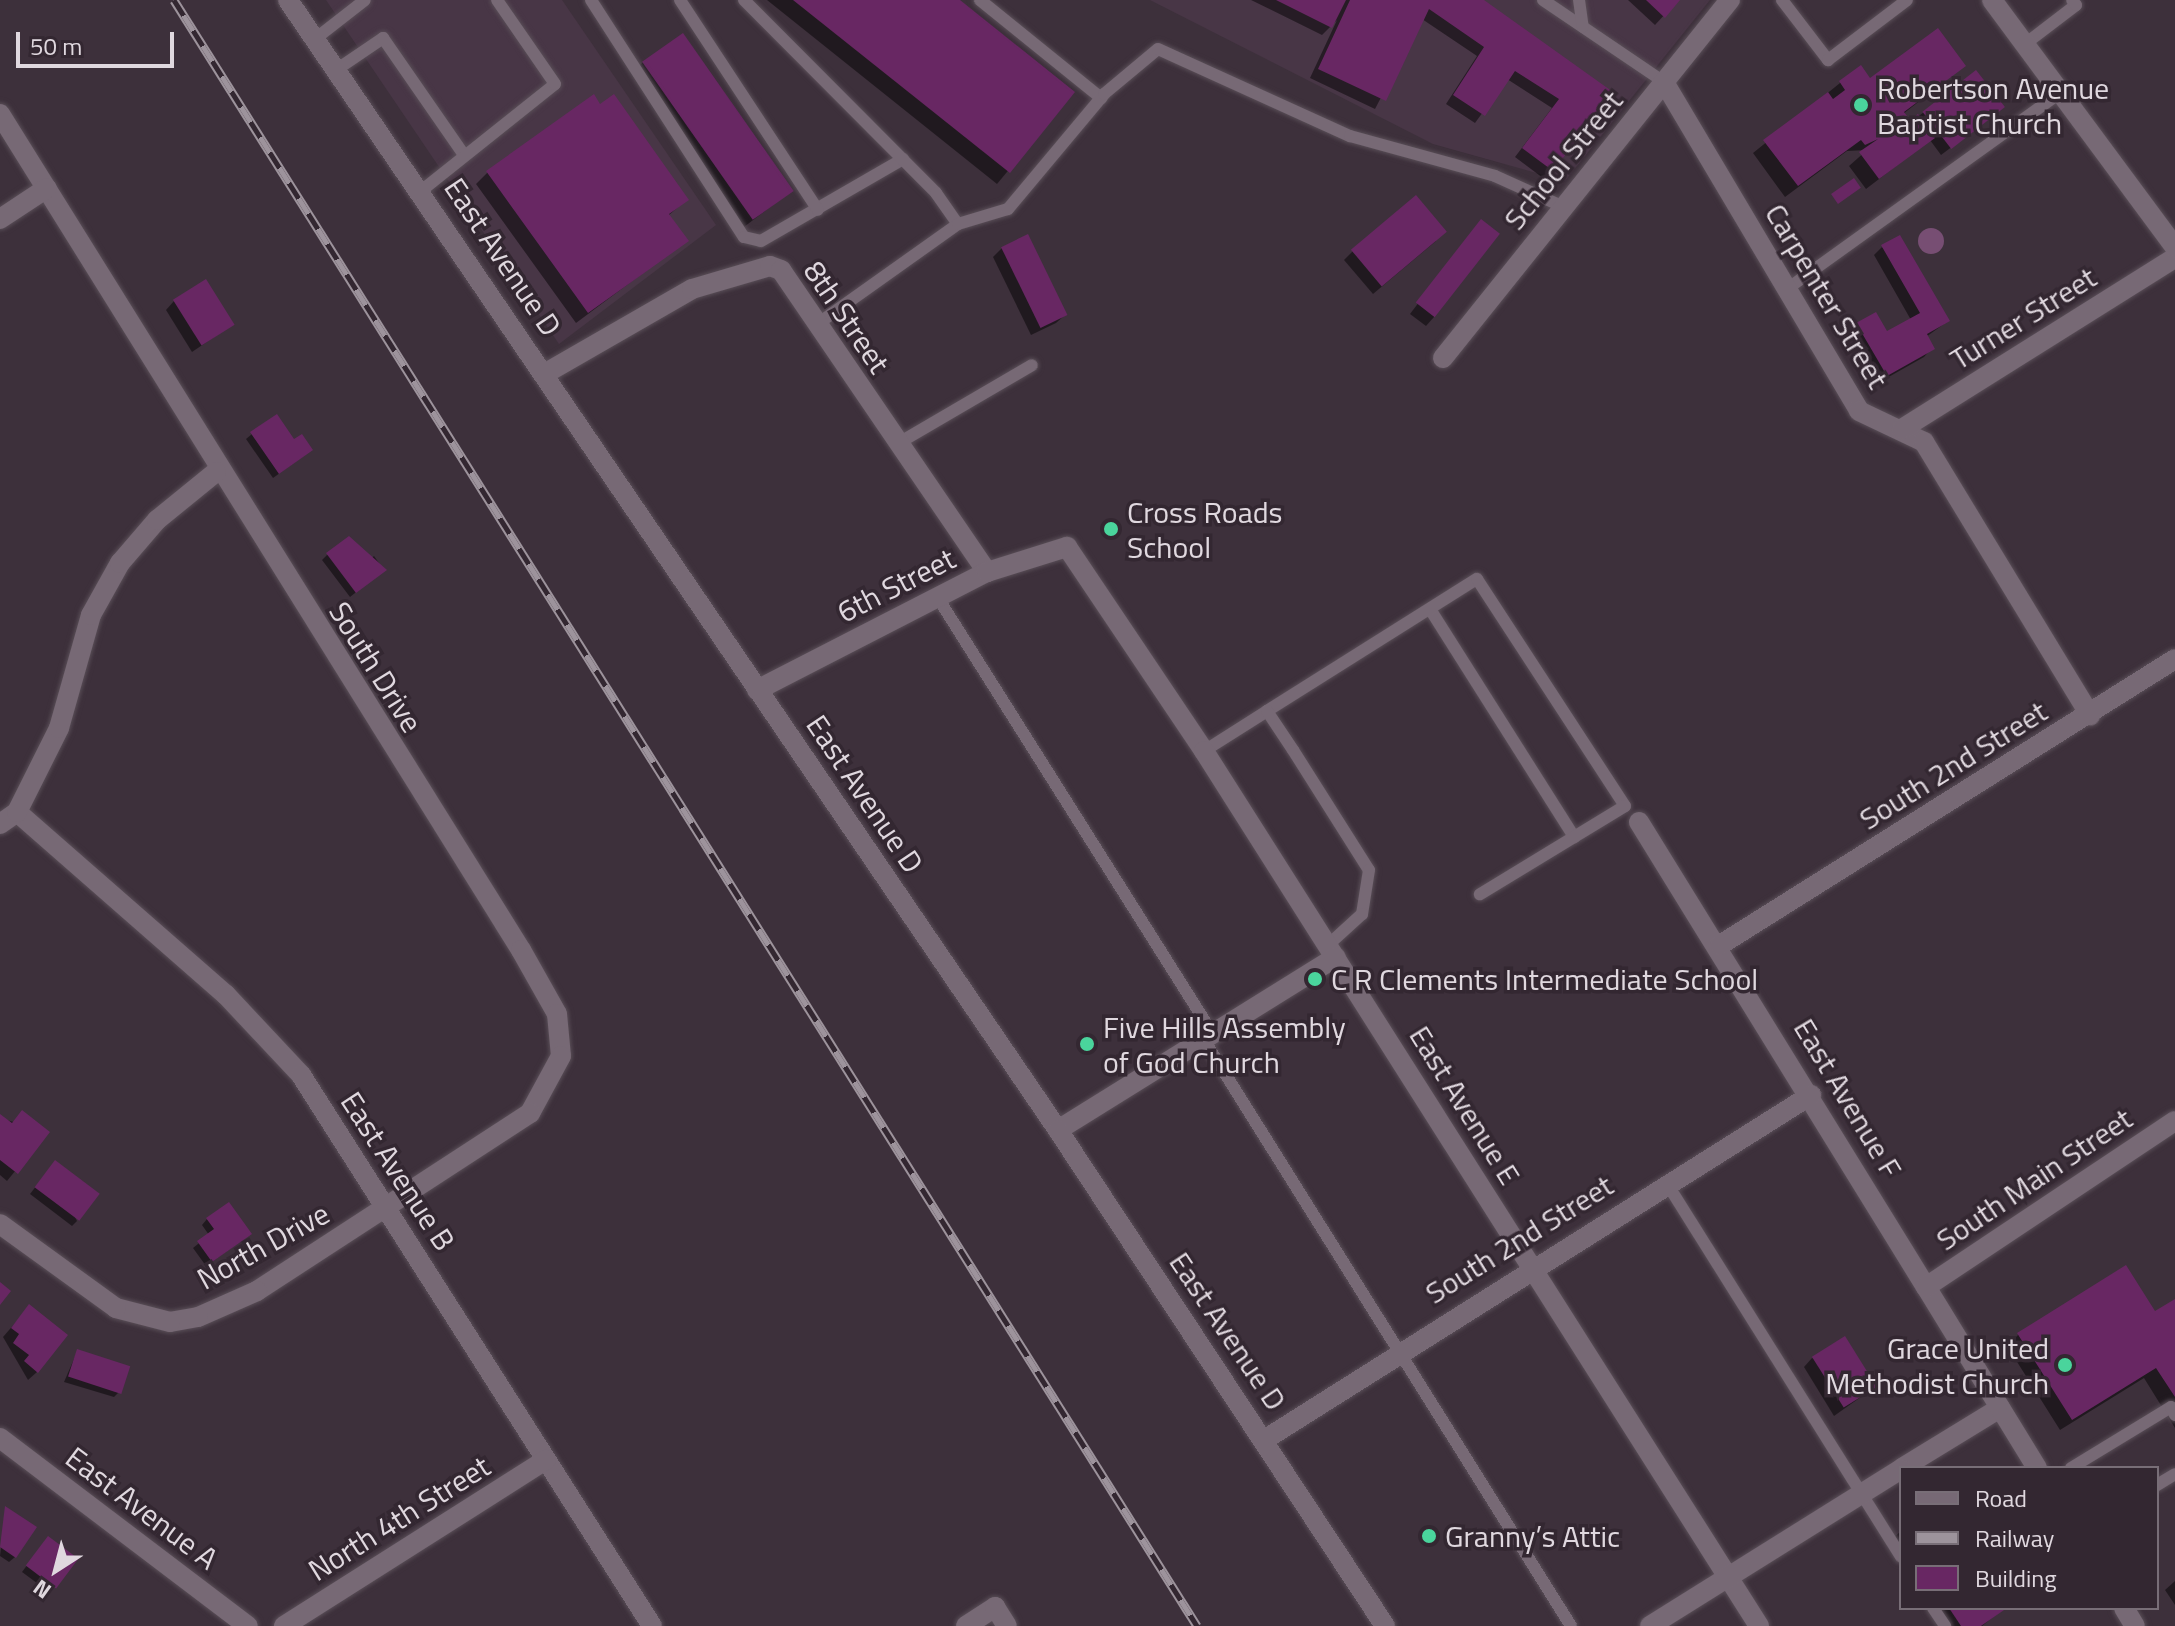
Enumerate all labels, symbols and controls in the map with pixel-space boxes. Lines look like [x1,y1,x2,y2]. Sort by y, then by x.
scale bar [20,16,178,66]
text: 50 m [30,28,82,64]
place label: Robertson Avenue Baptist Church [1877,70,2109,140]
street label: School Street [1496,83,1630,237]
marker: Robertson Avenue Baptist Church [1852,96,1870,114]
street label: East Avenue D [437,171,569,343]
street label: Carpenter Street [1758,197,1896,395]
street label: 8th Street [796,254,898,380]
street label: Turner Street [1943,259,2103,377]
place label: Cross Roads School [1127,494,1283,564]
marker: Cross Roads School [1102,520,1120,538]
street label: 6th Street [831,540,961,630]
street label: South Drive [322,595,430,739]
street label: South 2nd Street [1853,693,2053,837]
street label: East Avenue D [799,708,931,880]
place label: C R Clements Intermediate School [1331,961,1758,997]
marker: C R Clements Intermediate School [1306,970,1324,988]
place label: Five Hills Assembly of God Church [1103,1009,1346,1080]
street label: East Avenue F [1786,1012,1910,1184]
street label: East Avenue E [1402,1019,1528,1191]
marker: Five Hills Assembly of God Church [1078,1035,1096,1053]
street label: East Avenue B [333,1085,463,1257]
street label: South Main Street [1929,1100,2139,1258]
street label: South 2nd Street [1419,1167,1619,1311]
street label: North Drive [191,1195,335,1297]
street label: East Avenue D [1162,1245,1294,1417]
place label: Grace United Methodist Church [1825,1330,2049,1400]
marker: Grace United Methodist Church [2056,1356,2074,1374]
street label: East Avenue A [59,1439,225,1577]
street label: North 4th Street [302,1448,496,1588]
legend [1899,1466,2159,1610]
text: Road [1975,1480,2027,1516]
place label: Granny’s Attic [1445,1518,1620,1554]
text: Railway [1975,1520,2054,1556]
marker: Granny’s Attic [1420,1527,1438,1545]
north arrow [16,1530,96,1610]
text: Building [1975,1560,2057,1596]
text: N [26,1571,58,1608]

